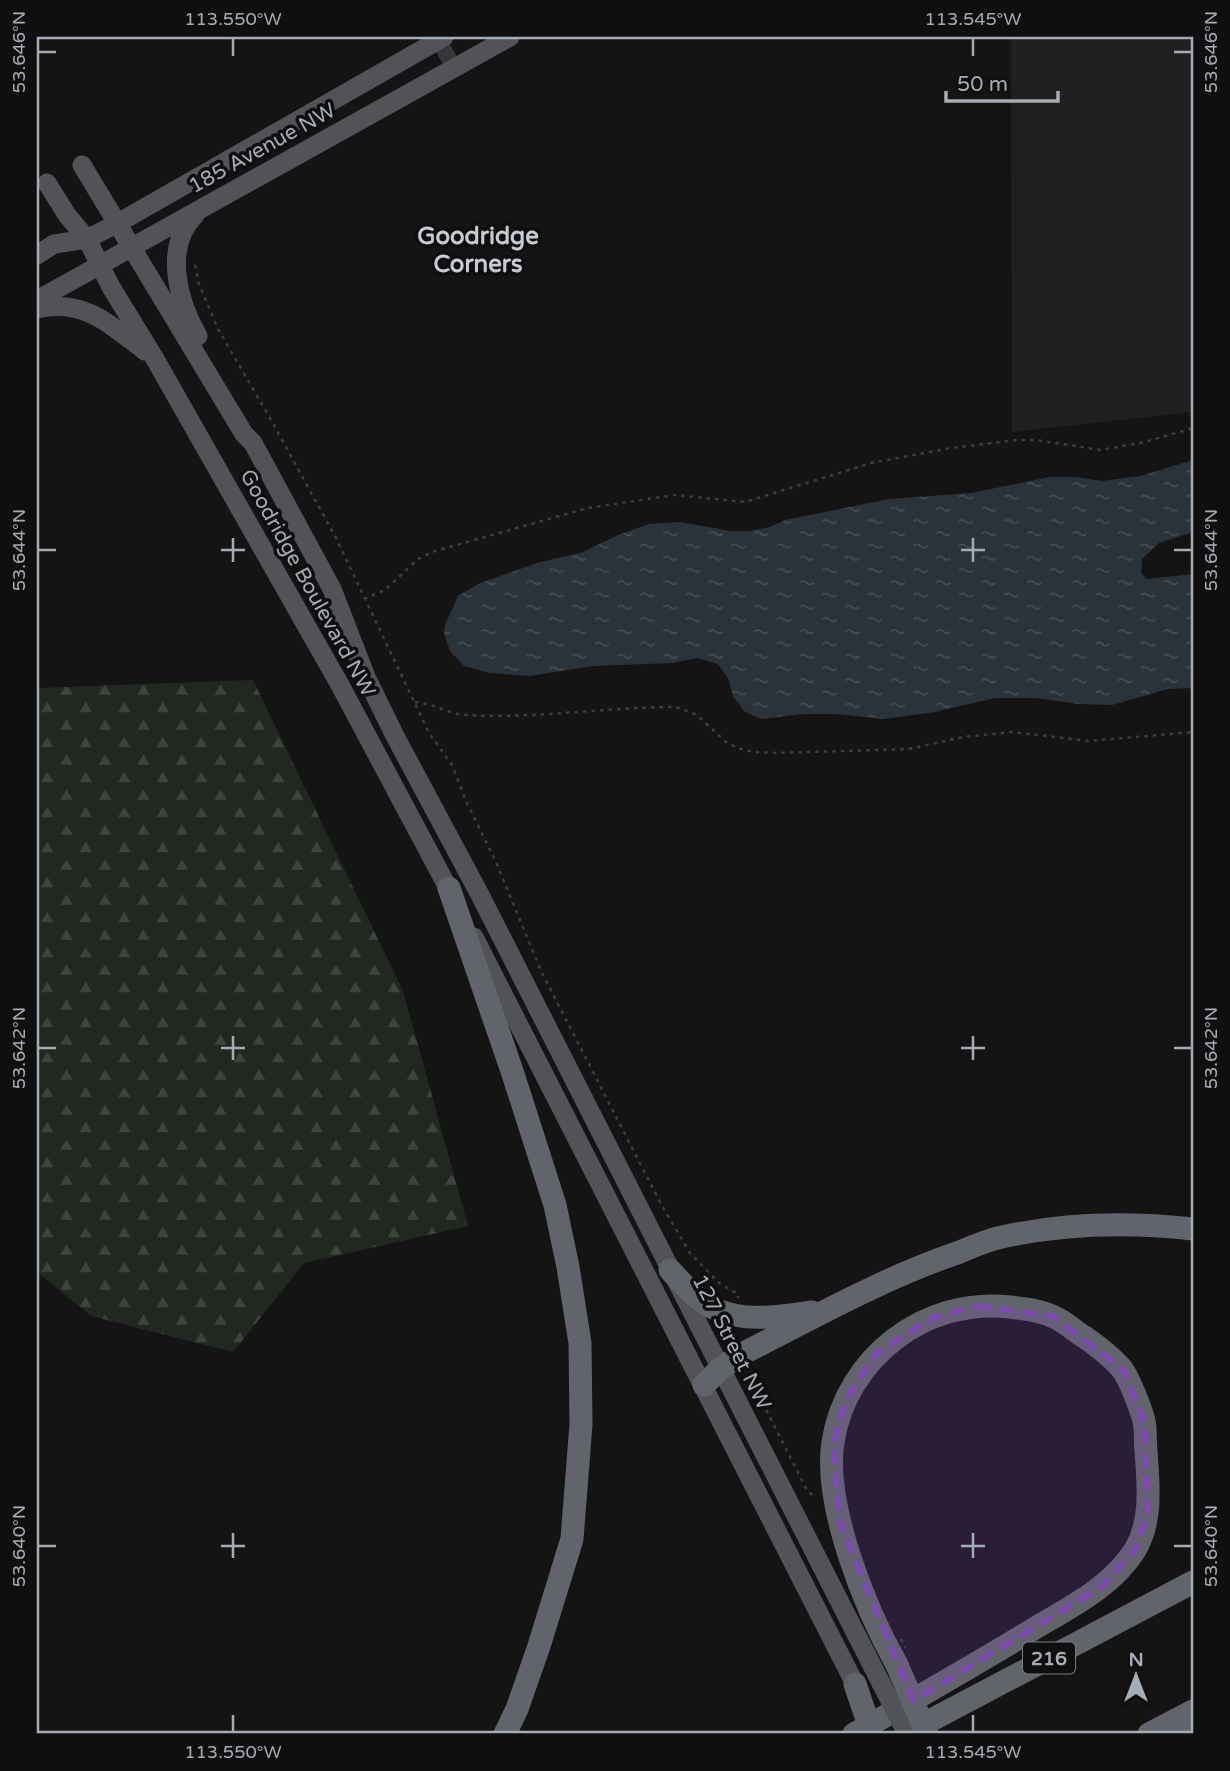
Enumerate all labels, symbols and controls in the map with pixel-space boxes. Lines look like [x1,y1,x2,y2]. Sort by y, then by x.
text: 113.550°W [184,8,282,30]
text: 113.545°W [924,8,1022,30]
text: 53.646°N [8,11,30,93]
text: 53.646°N [1200,11,1222,93]
scale bar [946,60,1058,104]
text: 50 m [957,72,1008,97]
street label: 185 Avenue NW [185,98,340,199]
district label: Goodridge Corners [417,222,539,279]
street label: Goodridge Boulevard NW [235,465,381,701]
text: 53.644°N [8,509,30,591]
text: 53.644°N [1200,509,1222,591]
text: 53.642°N [8,1007,30,1089]
text: 53.642°N [1200,1007,1222,1089]
street label: 127 Street NW [687,1270,776,1414]
text: 53.640°N [8,1505,30,1587]
text: 53.640°N [1200,1505,1222,1587]
road number: 216 [1023,1642,1075,1674]
north arrow [1100,1642,1170,1712]
text: N [1128,1649,1144,1671]
text: 113.550°W [184,1741,282,1763]
text: 113.545°W [924,1741,1022,1763]

